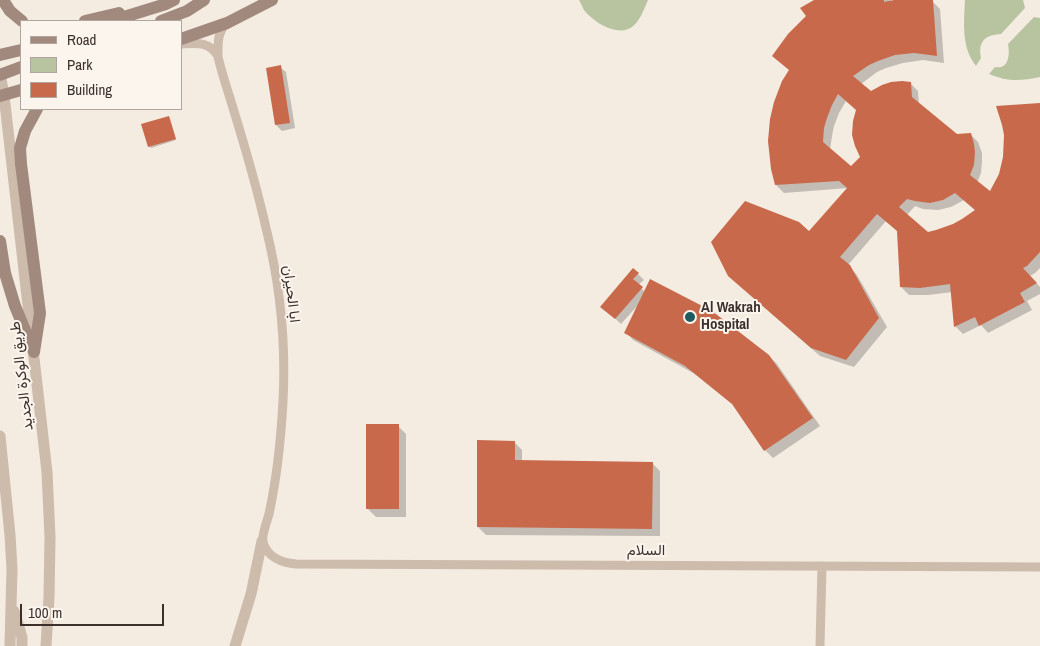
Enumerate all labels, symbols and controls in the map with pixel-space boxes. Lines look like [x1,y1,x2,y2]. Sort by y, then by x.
legend [20,20,182,110]
text: Road [67,29,96,50]
text: Park [67,54,92,75]
text: Building [67,79,112,100]
street label: ابا الحيران [279,264,303,324]
place label: Al Wakrah Hospital [701,299,761,334]
marker: Al Wakrah Hospital [683,310,697,324]
street label: طريق الوكرة الجديد [6,320,38,432]
street label: السلام [627,542,665,560]
scale bar [22,594,166,626]
text: 100 m [28,602,62,623]

